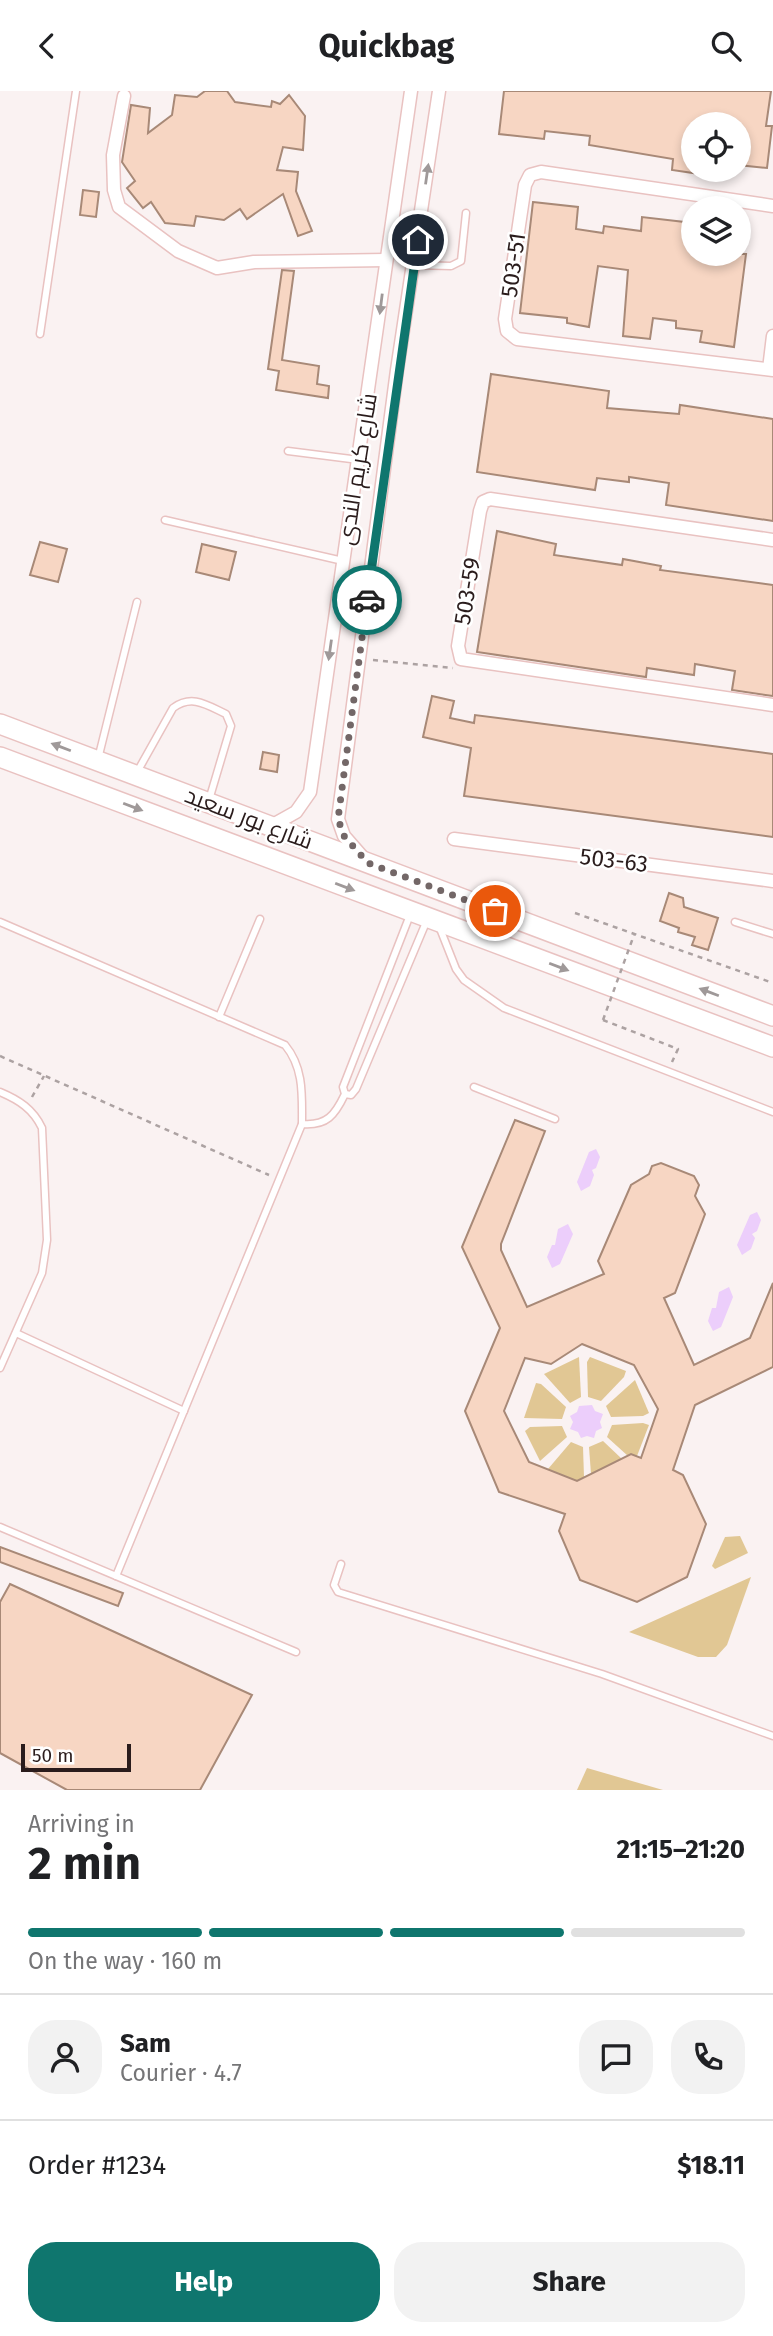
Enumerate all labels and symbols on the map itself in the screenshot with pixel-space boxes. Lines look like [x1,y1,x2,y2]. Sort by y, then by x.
one-way arrow [422,163,433,185]
pin [388,210,448,270]
street label: 503-51 [495,231,531,299]
one-way arrow [375,293,386,315]
street label: شارع كريم الندى [331,391,385,547]
street label: 503-59 [448,555,486,627]
courier [332,565,402,635]
one-way arrow [324,639,335,661]
one-way arrow [50,741,71,752]
street label: شارع بور سعيد [180,781,317,857]
one-way arrow [122,801,143,812]
street label: 503-63 [578,842,650,878]
pin [465,881,525,941]
one-way arrow [335,882,356,893]
one-way arrow [548,961,569,972]
one-way arrow [699,986,720,997]
scale bar [21,1741,131,1773]

